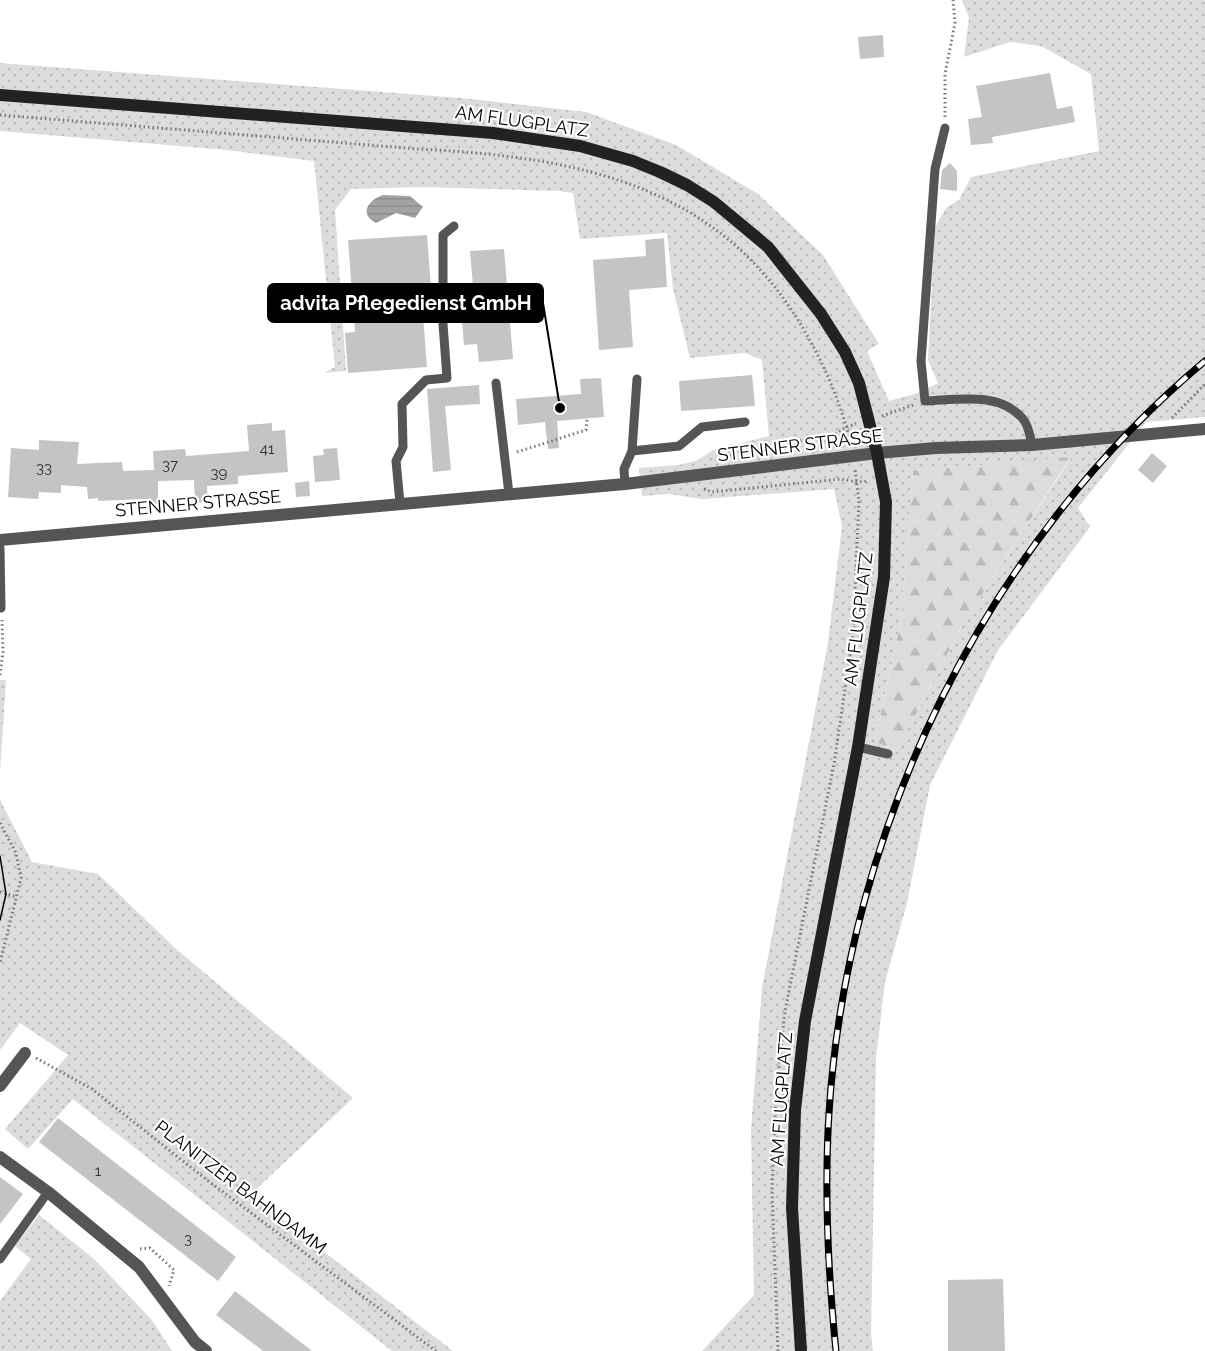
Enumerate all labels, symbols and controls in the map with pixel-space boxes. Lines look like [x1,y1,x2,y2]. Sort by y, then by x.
street label: AM FLUGPLATZ [454,101,590,141]
callout: advita Pflegedienst GmbH [268,284,543,322]
text: advita Pflegedienst GmbH [280,291,532,315]
street label: STENNER STRASSE [716,424,884,466]
house number: 41 [260,440,275,458]
house number: 37 [162,456,178,474]
house number: 33 [36,459,52,477]
house number: 39 [211,464,228,482]
street label: STENNER STRASSE [114,485,282,521]
street label: AM FLUGPLATZ [839,551,877,687]
street label: AM FLUGPLATZ [766,1031,796,1167]
street label: PLANITZER BAHNDAMM [151,1116,331,1258]
house number: 1 [95,1162,102,1180]
house number: 3 [184,1230,192,1248]

